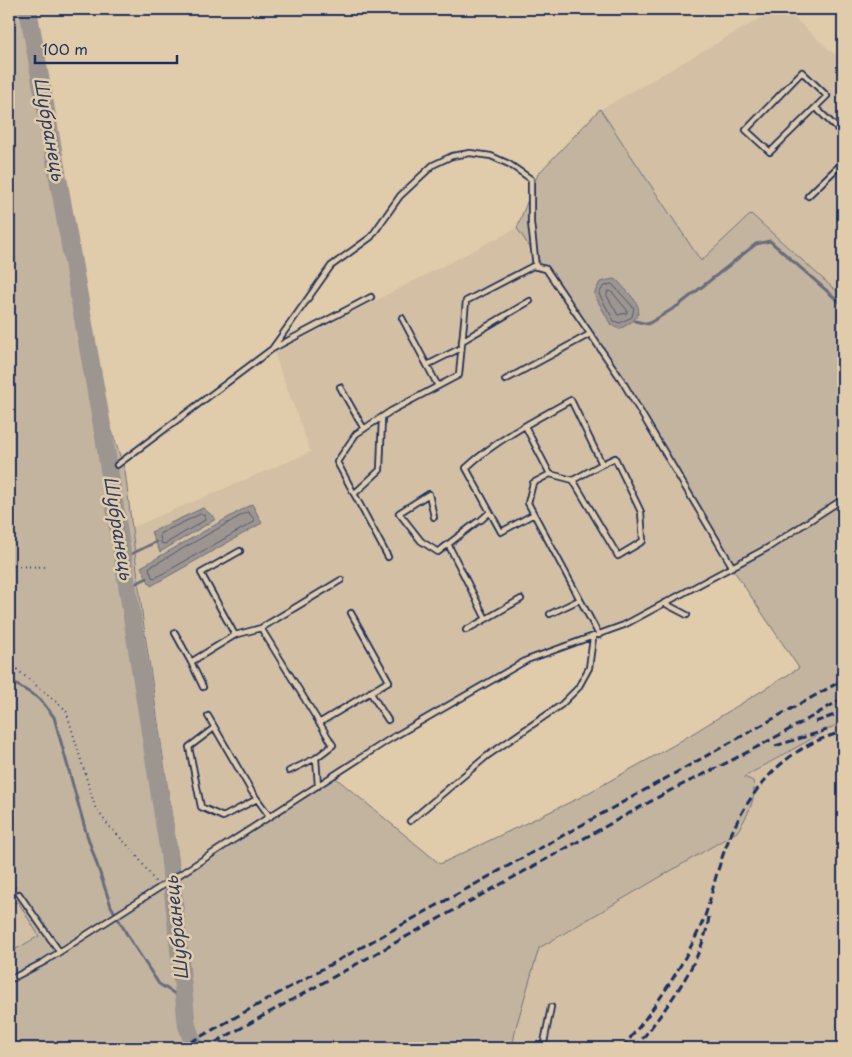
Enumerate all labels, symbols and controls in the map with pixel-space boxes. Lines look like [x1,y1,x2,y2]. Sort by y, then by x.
scale bar [35,32,178,64]
text: 100 m [42,37,88,60]
water label: Шубранець [28,75,73,183]
water label: Шубранець [98,474,141,582]
water label: Шубранець [157,874,194,981]

